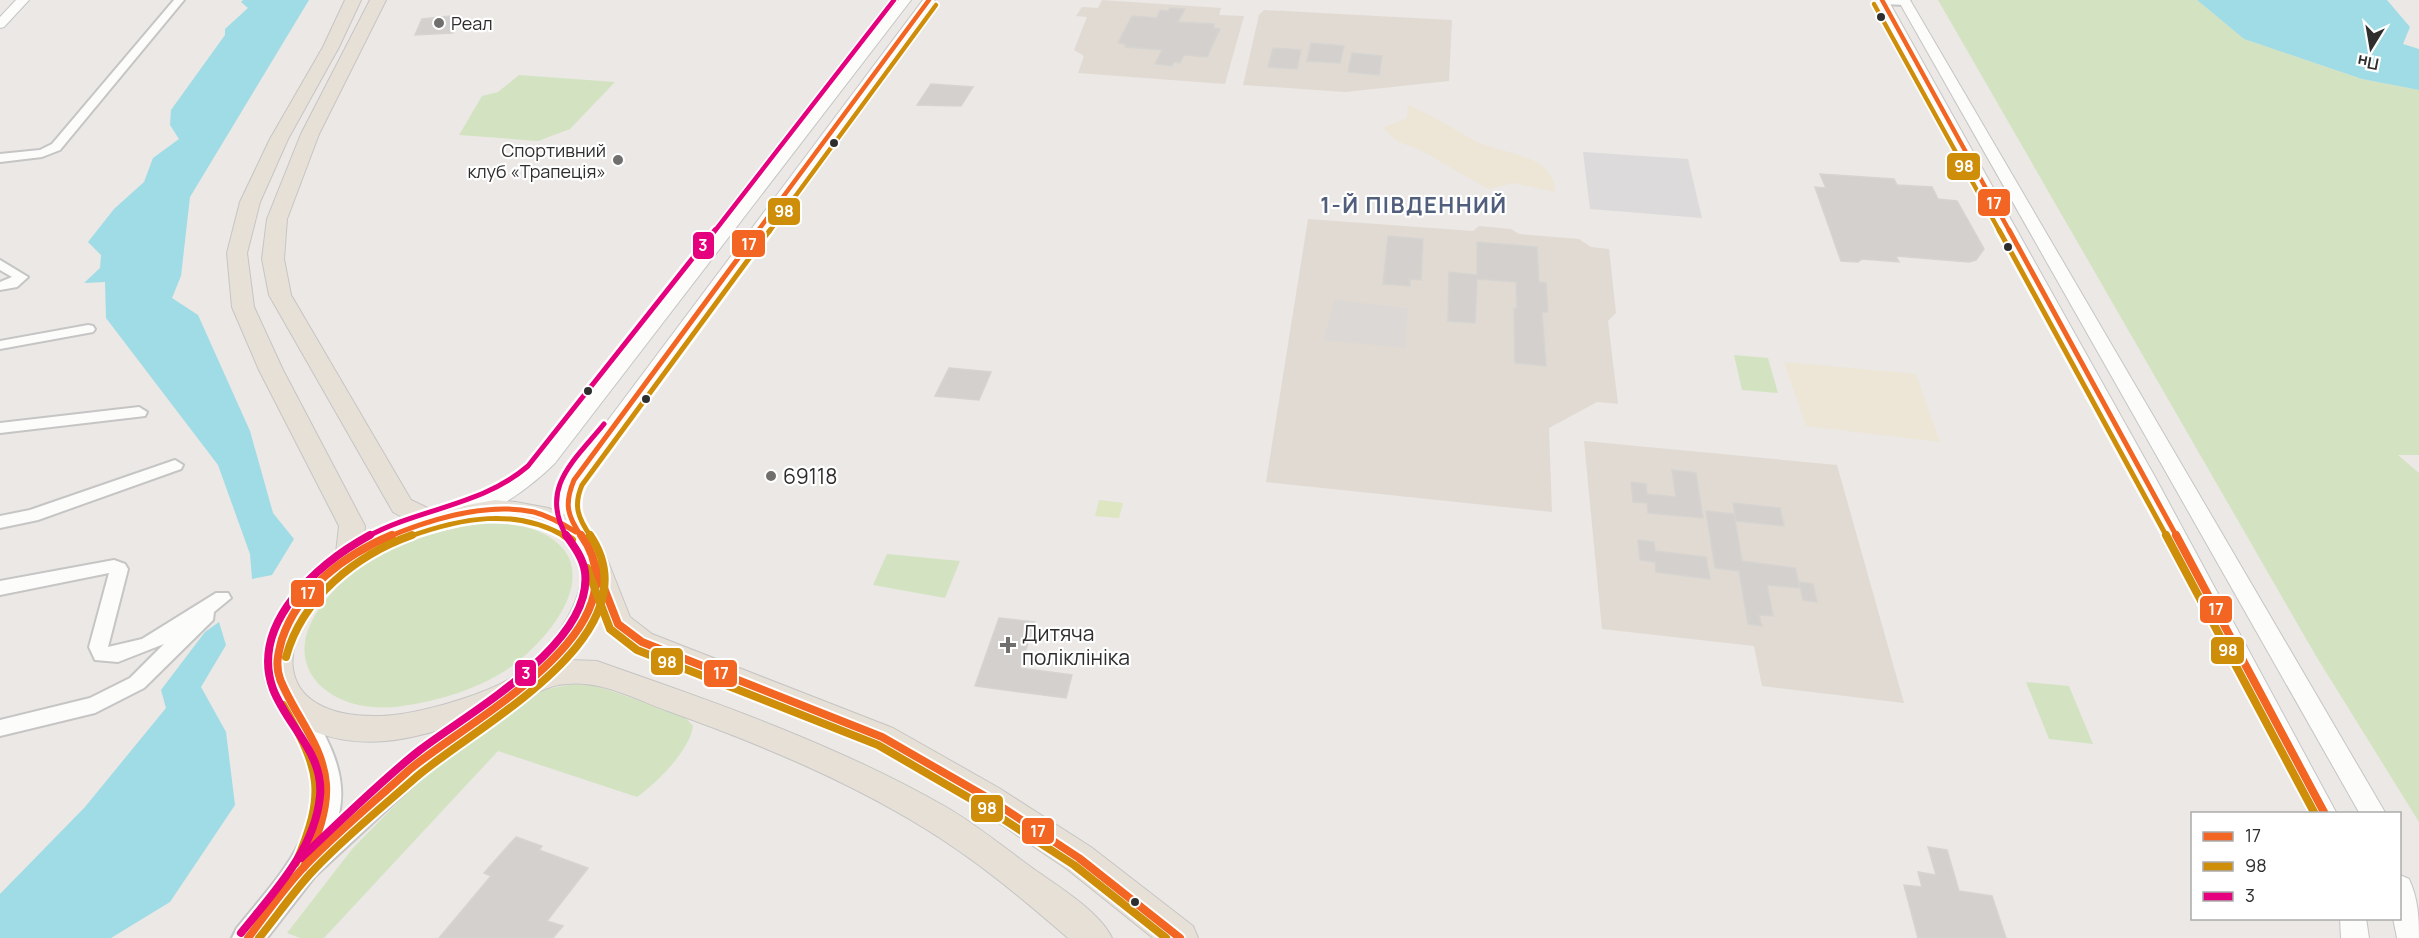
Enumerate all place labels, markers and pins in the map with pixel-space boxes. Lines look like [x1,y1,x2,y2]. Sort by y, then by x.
place label: Реал [451,11,493,35]
unlabelled marker [1875,11,1887,23]
marker: Реал [432,16,446,30]
unlabelled marker [828,137,840,149]
place label: Спортивний клуб «Трапеція» [468,138,606,183]
marker: Спортивний клуб «Трапеція» [611,153,625,167]
unlabelled marker [2002,241,2014,253]
unlabelled marker [582,385,594,397]
unlabelled marker [640,393,652,405]
place label: 69118 [783,462,837,490]
marker: 69118 [764,469,778,483]
place label: Дитяча поліклініка [1022,619,1130,671]
marker: Дитяча поліклініка [999,636,1017,654]
unlabelled marker [1129,896,1141,908]

